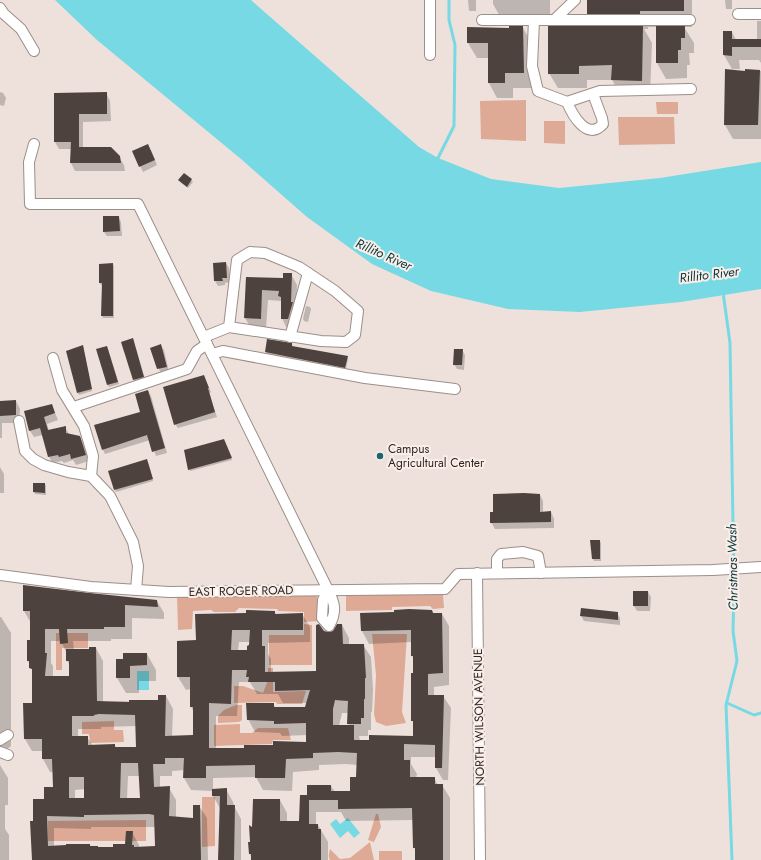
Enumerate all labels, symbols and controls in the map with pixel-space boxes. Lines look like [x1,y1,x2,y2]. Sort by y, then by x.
water label: Rillito River [353,234,416,276]
water label: Rillito River [678,261,741,288]
place label: Campus Agricultural Center [388,440,485,472]
marker: Campus Agricultural Center [375,451,385,461]
water label: Christmas Wash [722,523,743,611]
street label: EAST ROGER ROAD [189,581,293,601]
street label: NORTH WILSON AVENUE [469,648,489,786]

